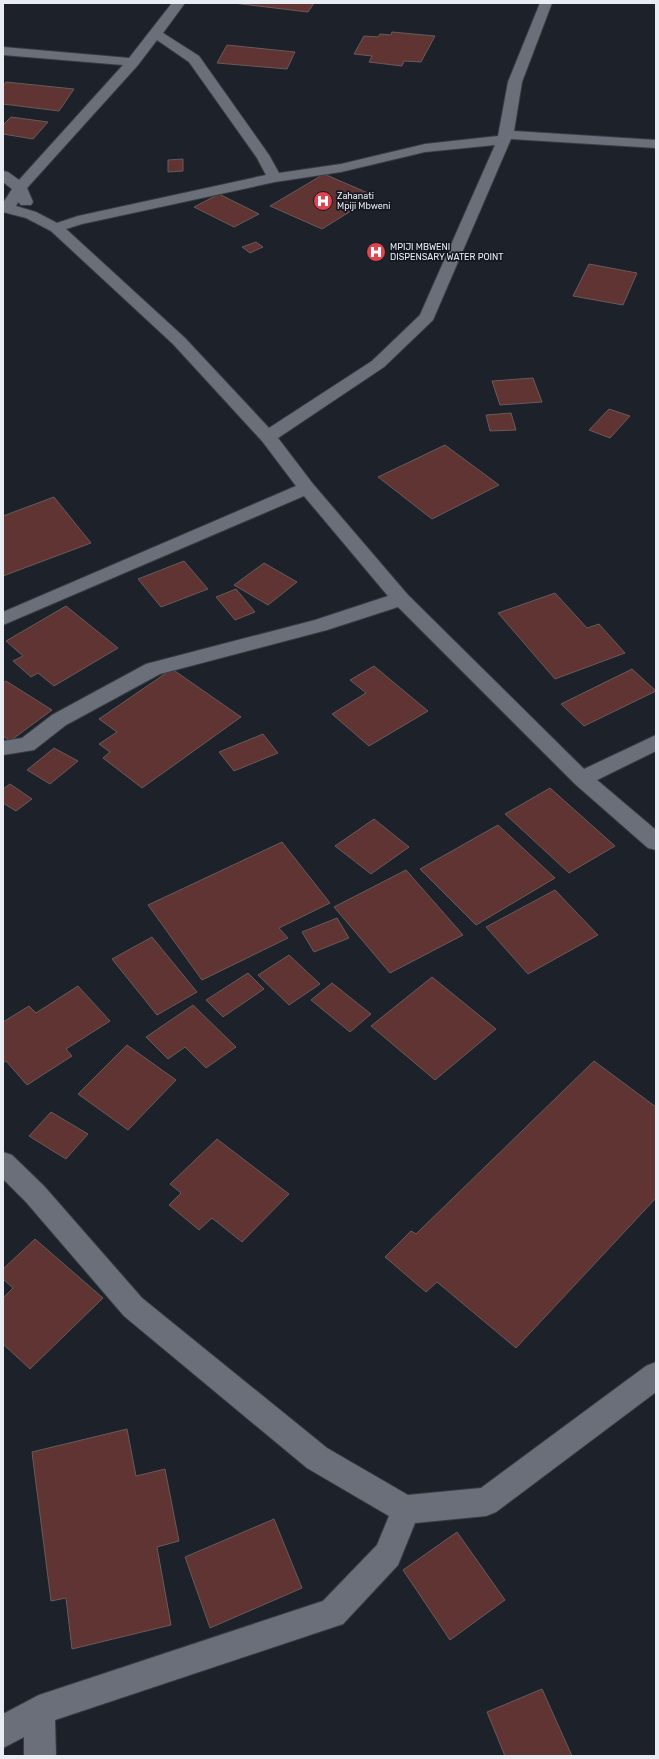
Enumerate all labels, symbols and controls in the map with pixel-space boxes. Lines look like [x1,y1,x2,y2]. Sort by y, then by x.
hospital icon: Zahanati Mpiji Mbweni [312,190,334,212]
place label: Zahanati Mpiji Mbweni [337,191,391,211]
hospital icon: MPIJI MBWENI DISPENSARY WATER POINT [365,241,387,263]
place label: MPIJI MBWENI DISPENSARY WATER POINT [390,242,503,262]

